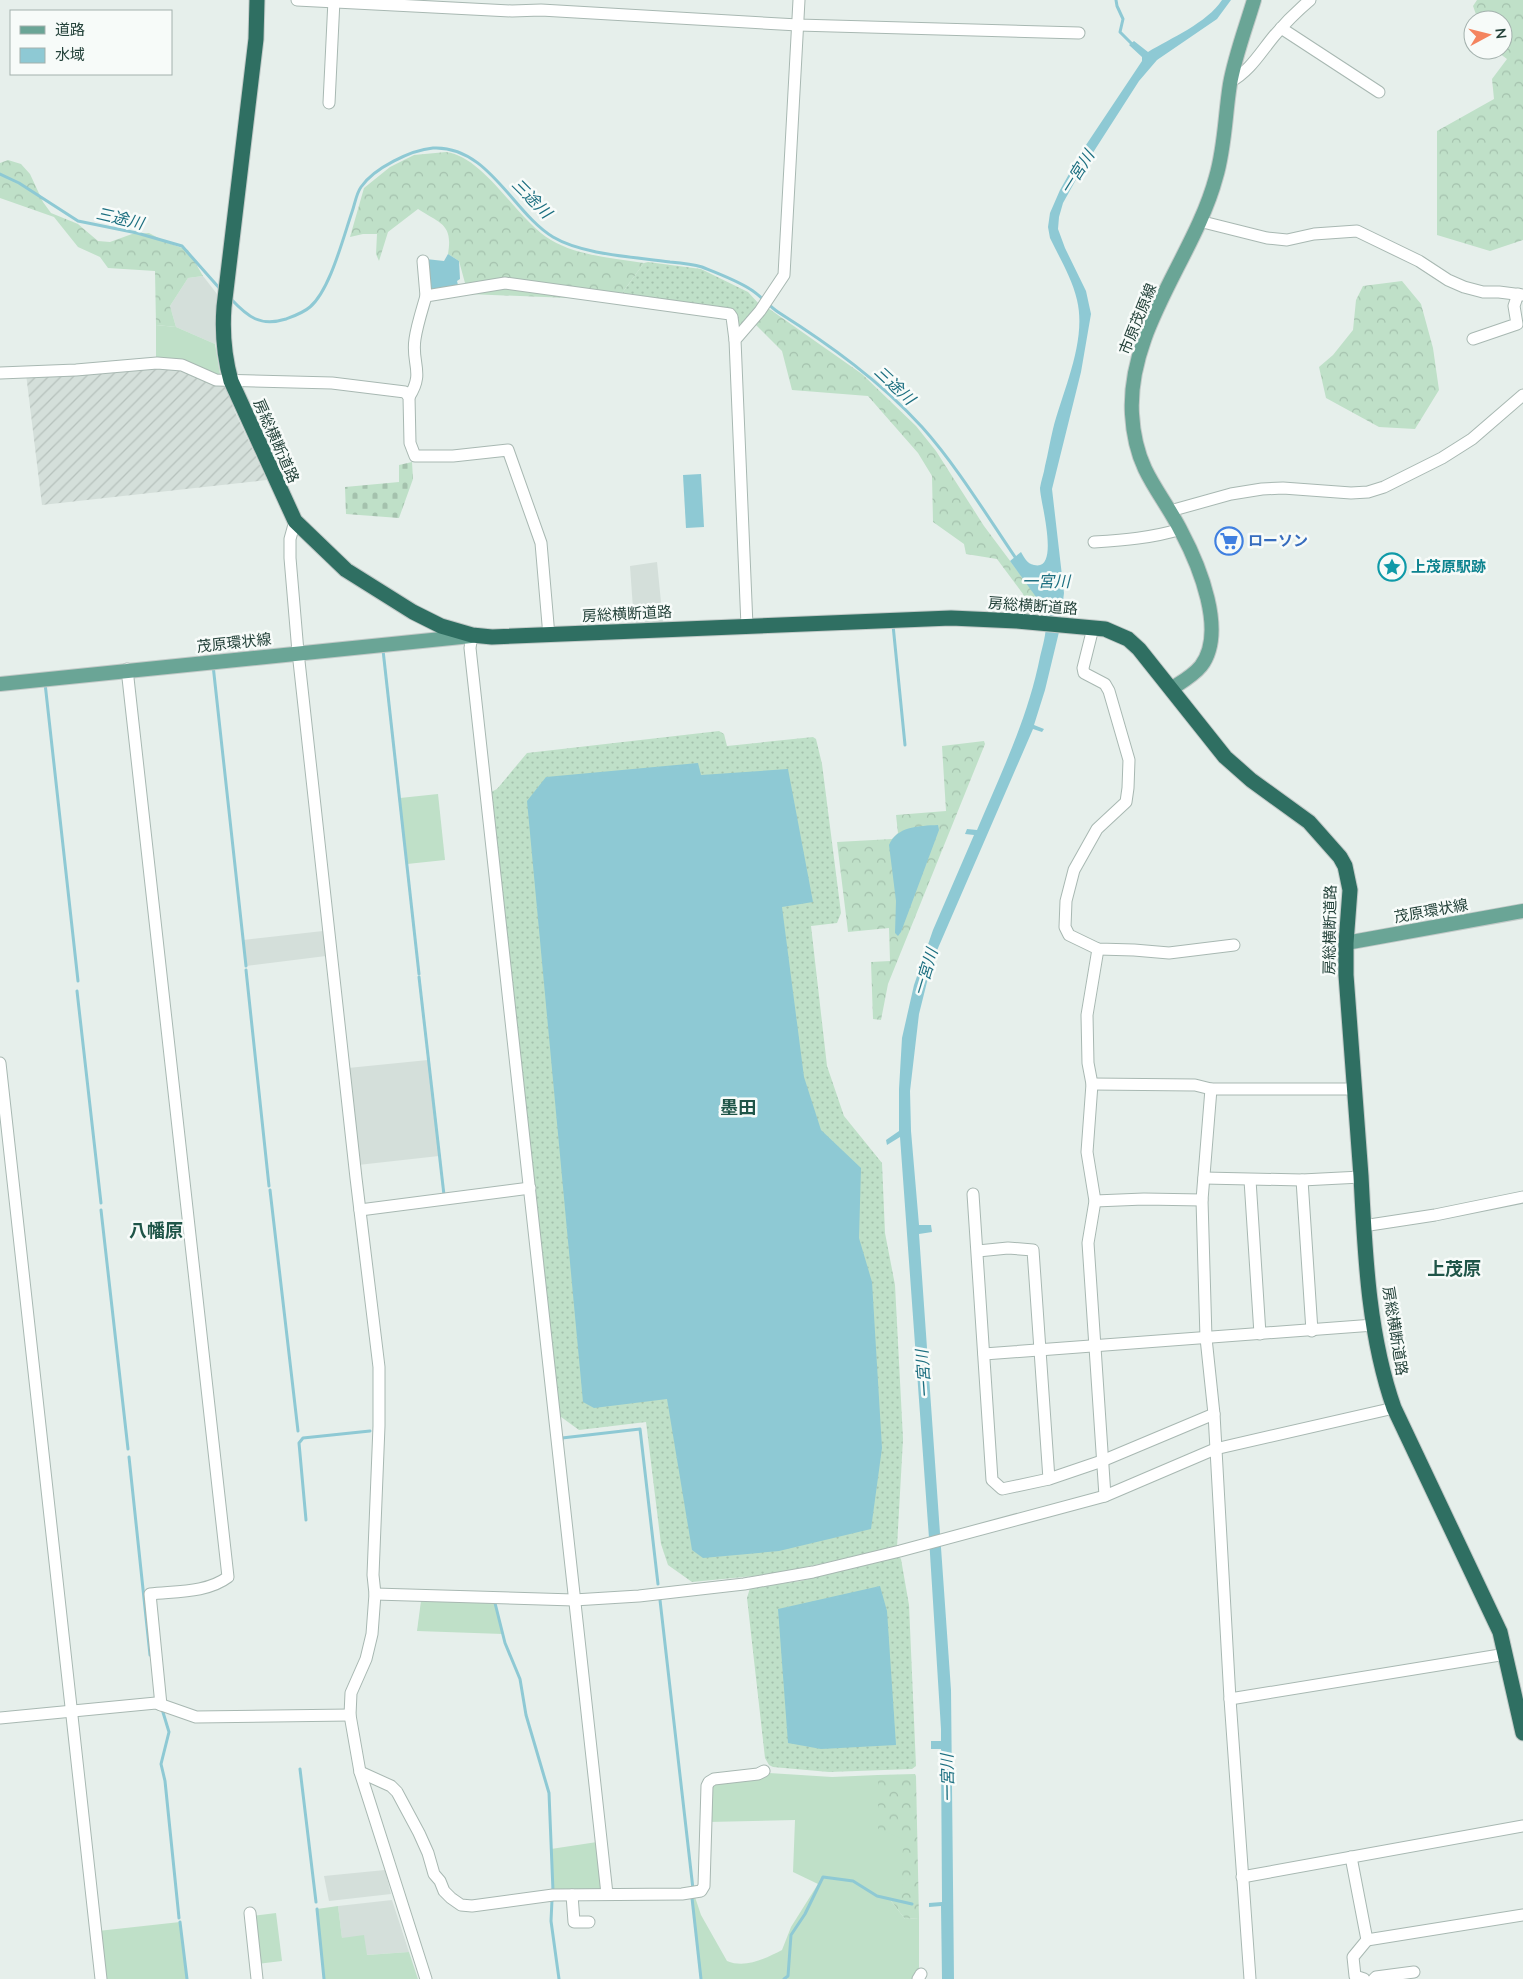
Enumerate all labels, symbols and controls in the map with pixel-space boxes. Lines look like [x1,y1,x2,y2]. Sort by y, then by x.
legend [10,10,172,75]
north arrow [1463,10,1513,60]
text: 道路 [55,20,85,38]
text: N [1492,27,1510,40]
text: 水域 [55,45,85,63]
water label: 一宮川 [1056,145,1098,197]
water label: 三途川 [509,174,557,223]
water label: 三途川 [95,203,148,233]
street label: 市原茂原線 [1115,280,1159,357]
water label: 三途川 [871,361,921,409]
street label: 房総横断道路 [250,396,303,485]
supermarket icon: ローソン [1214,526,1244,556]
place label: ローソン [1248,531,1308,549]
place icon: 上茂原駅跡 [1377,552,1407,582]
place label: 上茂原駅跡 [1411,557,1486,575]
water label: 一宮川 [1022,571,1072,590]
street label: 房総横断道路 [988,593,1079,617]
street label: 房総横断道路 [582,602,672,624]
street label: 茂原環状線 [196,629,272,655]
street label: 房総横断道路 [1319,885,1339,975]
street label: 茂原環状線 [1392,895,1469,925]
water label: 一宮川 [908,944,941,998]
district label: 墨田 [720,1096,756,1118]
district label: 八幡原 [129,1219,183,1241]
district label: 上茂原 [1427,1257,1481,1279]
street label: 房総横断道路 [1380,1285,1412,1377]
water label: 一宮川 [911,1347,934,1399]
water label: 一宮川 [937,1752,956,1802]

